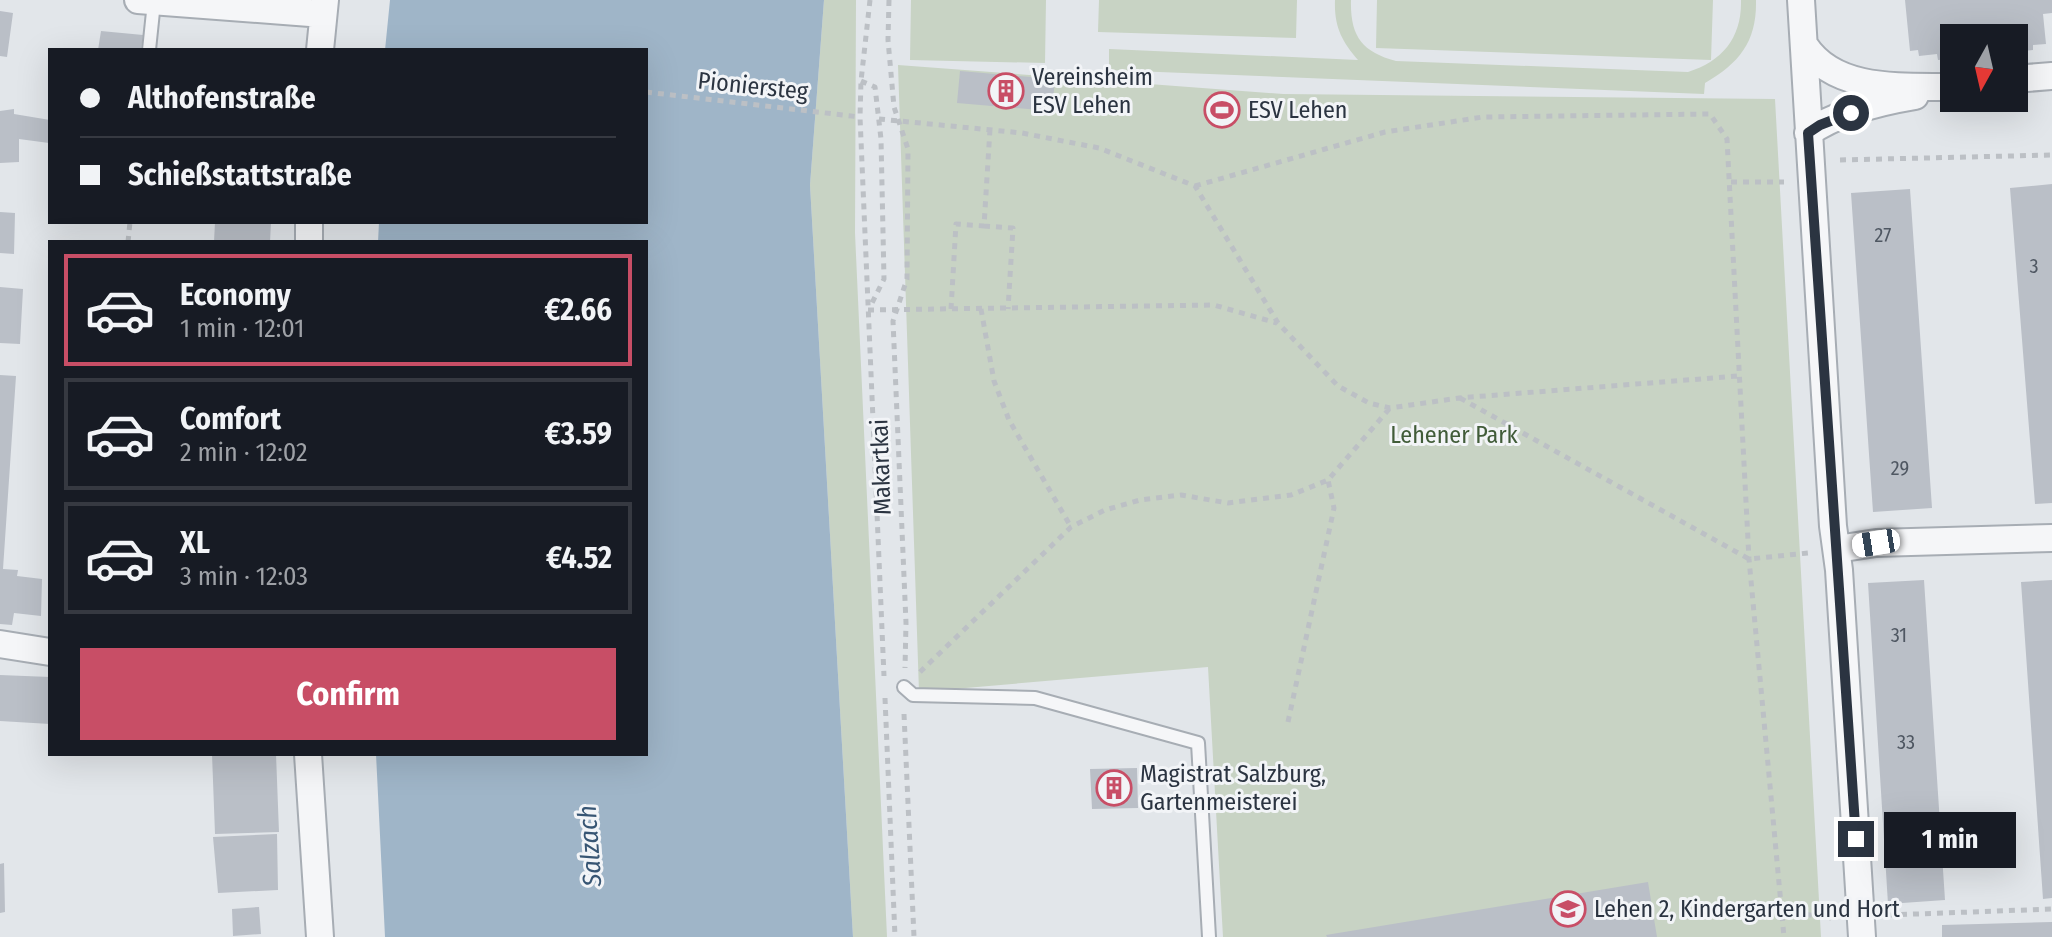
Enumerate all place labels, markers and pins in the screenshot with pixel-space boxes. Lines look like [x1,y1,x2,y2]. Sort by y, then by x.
place label: Vereinsheim ESV Lehen [1032,63,1153,119]
building icon: Vereinsheim ESV Lehen [987,72,1025,110]
sports icon: ESV Lehen [1203,91,1241,129]
place label: ESV Lehen [1248,96,1347,124]
place label: Magistrat Salzburg, Gartenmeisterei [1140,760,1326,816]
building icon: Magistrat Salzburg, Gartenmeisterei [1095,769,1133,807]
school or university icon: Lehen 2, Kindergarten und Hort [1549,890,1587,928]
place label: Lehen 2, Kindergarten und Hort [1594,895,1900,923]

